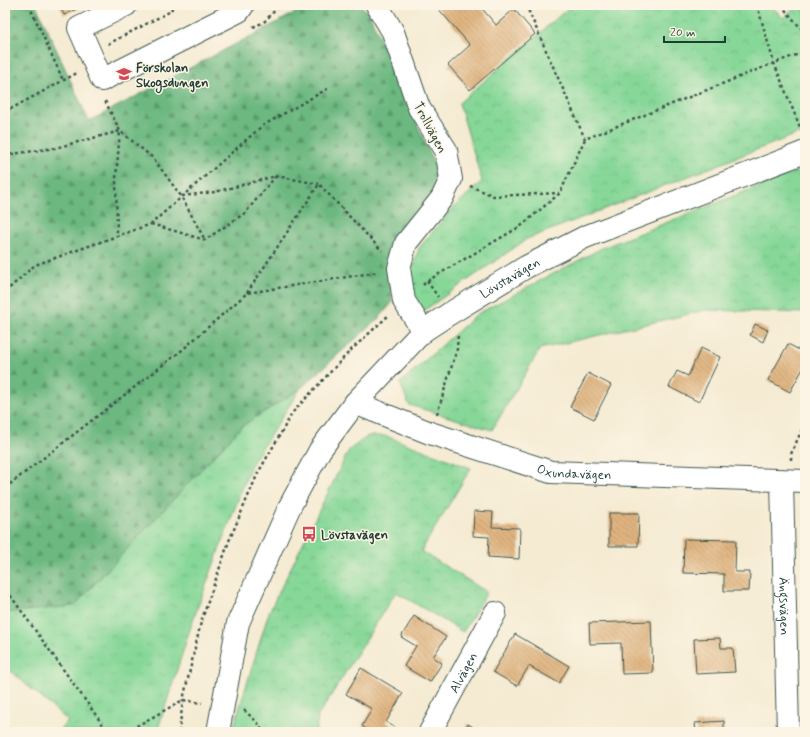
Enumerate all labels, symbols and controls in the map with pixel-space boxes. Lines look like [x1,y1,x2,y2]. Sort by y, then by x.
scale bar [664,18,725,44]
text: 20 m [670,25,696,41]
place label: Förskolan Skogsdungen [136,60,208,94]
school or university icon: Förskolan Skogsdungen [115,65,133,83]
street label: Trollvägen [409,99,450,156]
street label: Lövstavägen [477,254,543,303]
street label: Oxundavägen [534,461,612,484]
bus stop icon: Lövstavägen [300,525,318,543]
place label: Lövstavägen [321,527,388,545]
street label: Ängsvägen [773,577,793,635]
street label: Alvägen [446,650,482,696]

